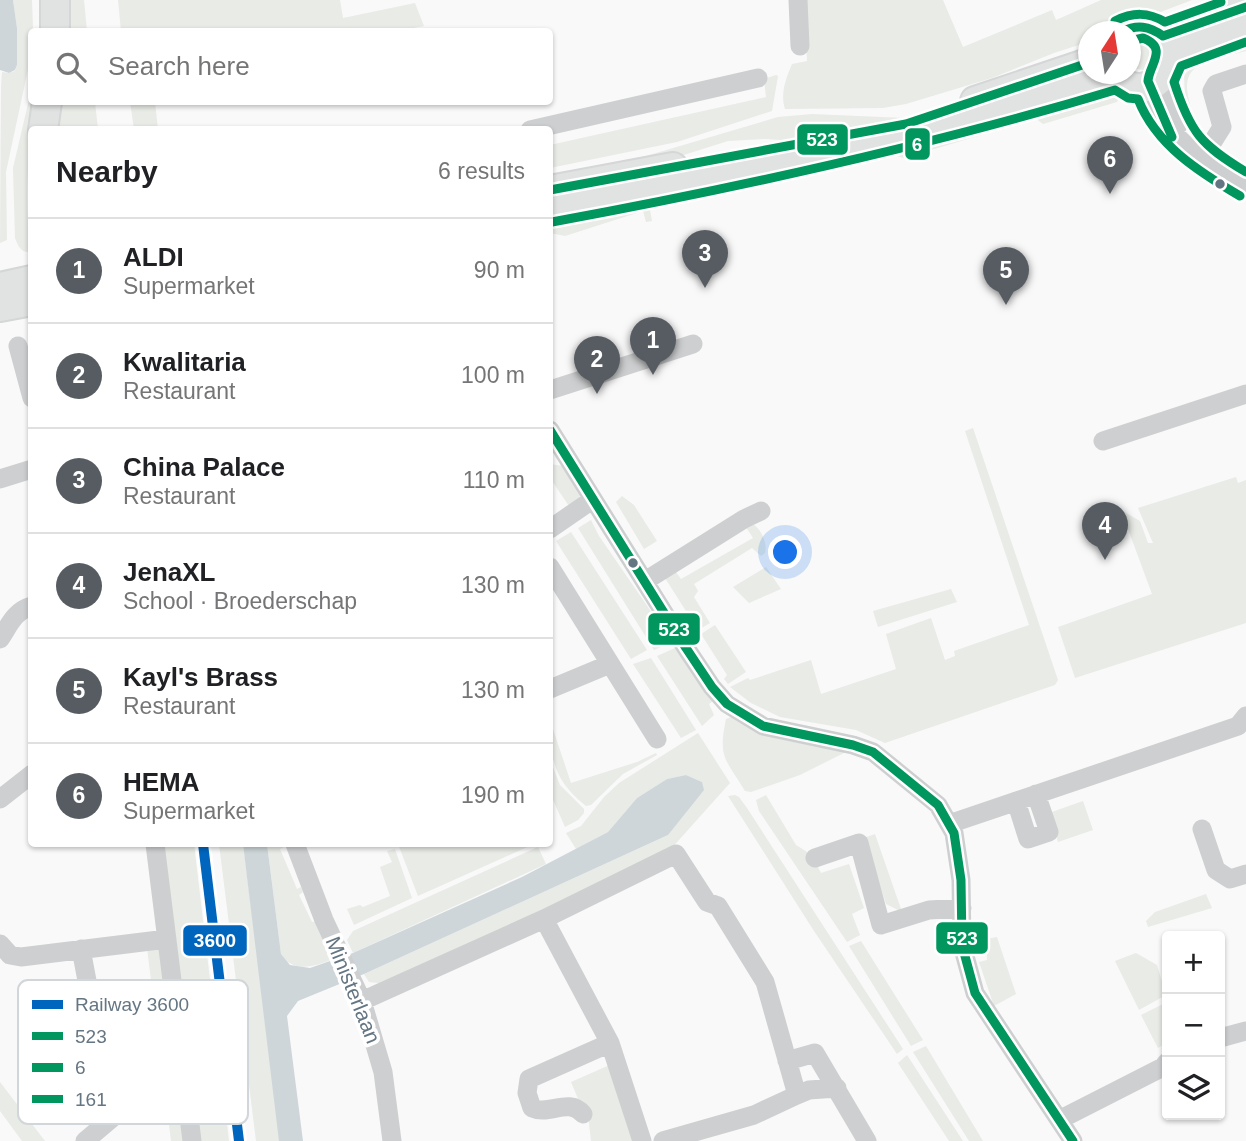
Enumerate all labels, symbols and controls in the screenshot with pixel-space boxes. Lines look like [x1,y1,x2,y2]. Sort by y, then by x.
north arrow [1078,21,1141,84]
search box [28,28,553,105]
icon: search [52,48,90,86]
text: Search here [108,51,250,81]
line badge: 523 [796,123,849,156]
line badge: 6 [904,127,931,161]
text: 523 [806,129,838,150]
text: 6 [912,134,922,155]
pin: 6 [1087,136,1133,194]
text: Nearby [56,155,158,188]
text: 6 results [438,158,525,184]
unlabelled marker [1213,177,1227,191]
pin: 3 [682,230,728,288]
text: ALDI [123,242,184,272]
pin: 5 [983,247,1029,305]
text: 1 [73,257,85,283]
text: 90 m [474,257,525,283]
text: Supermarket [123,273,255,299]
pin: 1 [630,317,676,375]
pin: 2 [574,336,620,394]
text: Kwalitaria [123,347,246,377]
text: 2 [73,362,85,388]
text: 100 m [461,362,525,388]
text: Restaurant [123,378,236,404]
text: China Palace [123,452,285,482]
text: 3 [73,467,85,493]
text: 110 m [463,467,525,493]
text: Restaurant [123,483,236,509]
pin: 4 [1082,502,1128,560]
your location [768,535,802,569]
unlabelled marker [626,556,640,570]
text: JenaXL [123,557,216,587]
text: 4 [73,572,85,598]
text: 130 m [461,572,525,598]
text: School · Broederschap [123,588,357,614]
line badge: 523 [647,612,701,646]
text: 523 [658,619,690,640]
text: Kayl's Brass [123,662,278,692]
text: 5 [73,677,85,703]
text: 130 m [461,677,525,703]
text: Restaurant [123,693,236,719]
text: HEMA [123,767,200,797]
text: 6 [73,782,85,808]
text: 190 m [461,782,525,808]
text: Supermarket [123,798,255,824]
line badge: 523 [935,921,989,955]
line badge: 3600 [182,924,248,957]
text: 523 [946,928,978,949]
text: 3600 [194,930,236,951]
map controls [1162,931,1225,1120]
button: + [1162,931,1225,994]
street label: Ministerlaan [322,933,385,1047]
legend [18,980,248,1124]
text: Railway 3600 [75,994,189,1015]
button: − [1162,994,1225,1057]
text: 523 [75,1026,107,1047]
text: 6 [75,1057,86,1078]
button: layers [1162,1057,1225,1120]
text: 161 [75,1089,107,1110]

